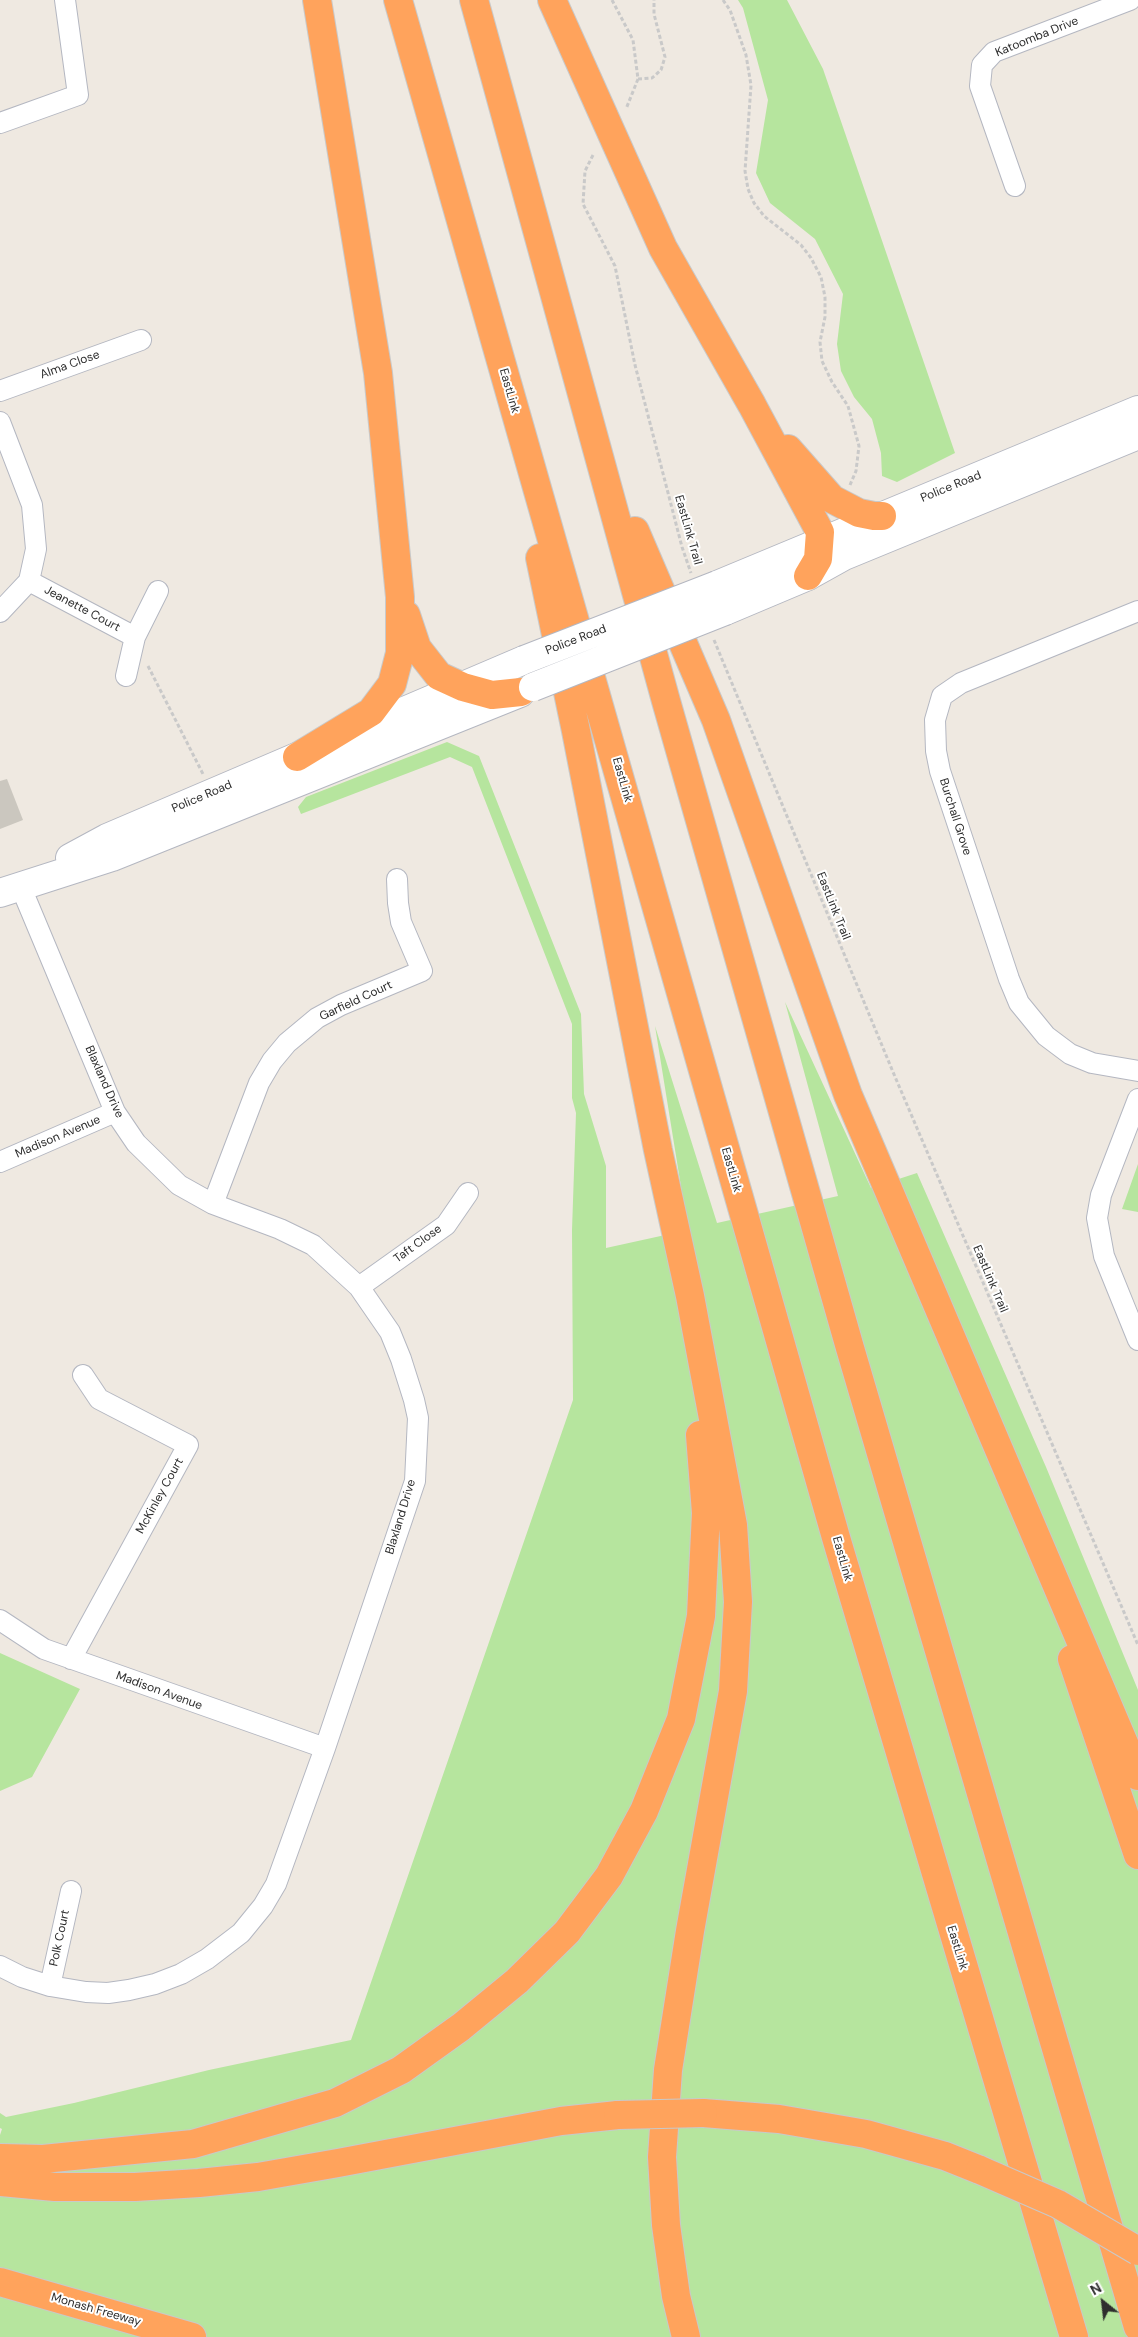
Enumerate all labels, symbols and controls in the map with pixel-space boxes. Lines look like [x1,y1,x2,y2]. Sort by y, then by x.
street label: Katoomba Drive [993,14,1081,60]
street label: Alma Close [38,348,102,382]
street label: EastLink [496,367,522,415]
street label: Police Road [919,468,983,506]
street label: EastLink Trail [671,494,705,566]
street label: Jeanette Court [42,583,122,635]
street label: Police Road [544,622,608,658]
street label: EastLink [609,756,635,804]
street label: Burchall Grove [936,777,974,857]
street label: Police Road [170,778,234,816]
street label: EastLink Trail [813,870,853,942]
street label: Garfield Court [317,978,395,1024]
street label: Blaxland Drive [82,1044,126,1120]
street label: Madison Avenue [13,1113,103,1161]
street label: EastLink [718,1146,744,1194]
street label: Taft Close [391,1222,445,1266]
street label: EastLink Trail [969,1243,1011,1315]
street label: McKinley Court [133,1456,187,1536]
street label: Blaxland Drive [383,1478,419,1556]
street label: EastLink [829,1535,855,1583]
street label: Madison Avenue [114,1669,204,1713]
street label: Polk Court [47,1908,73,1968]
street label: EastLink [943,1924,971,1972]
north arrow [1078,2277,1128,2327]
text: N [1087,2279,1105,2299]
street label: Monash Freeway [49,2290,143,2330]

